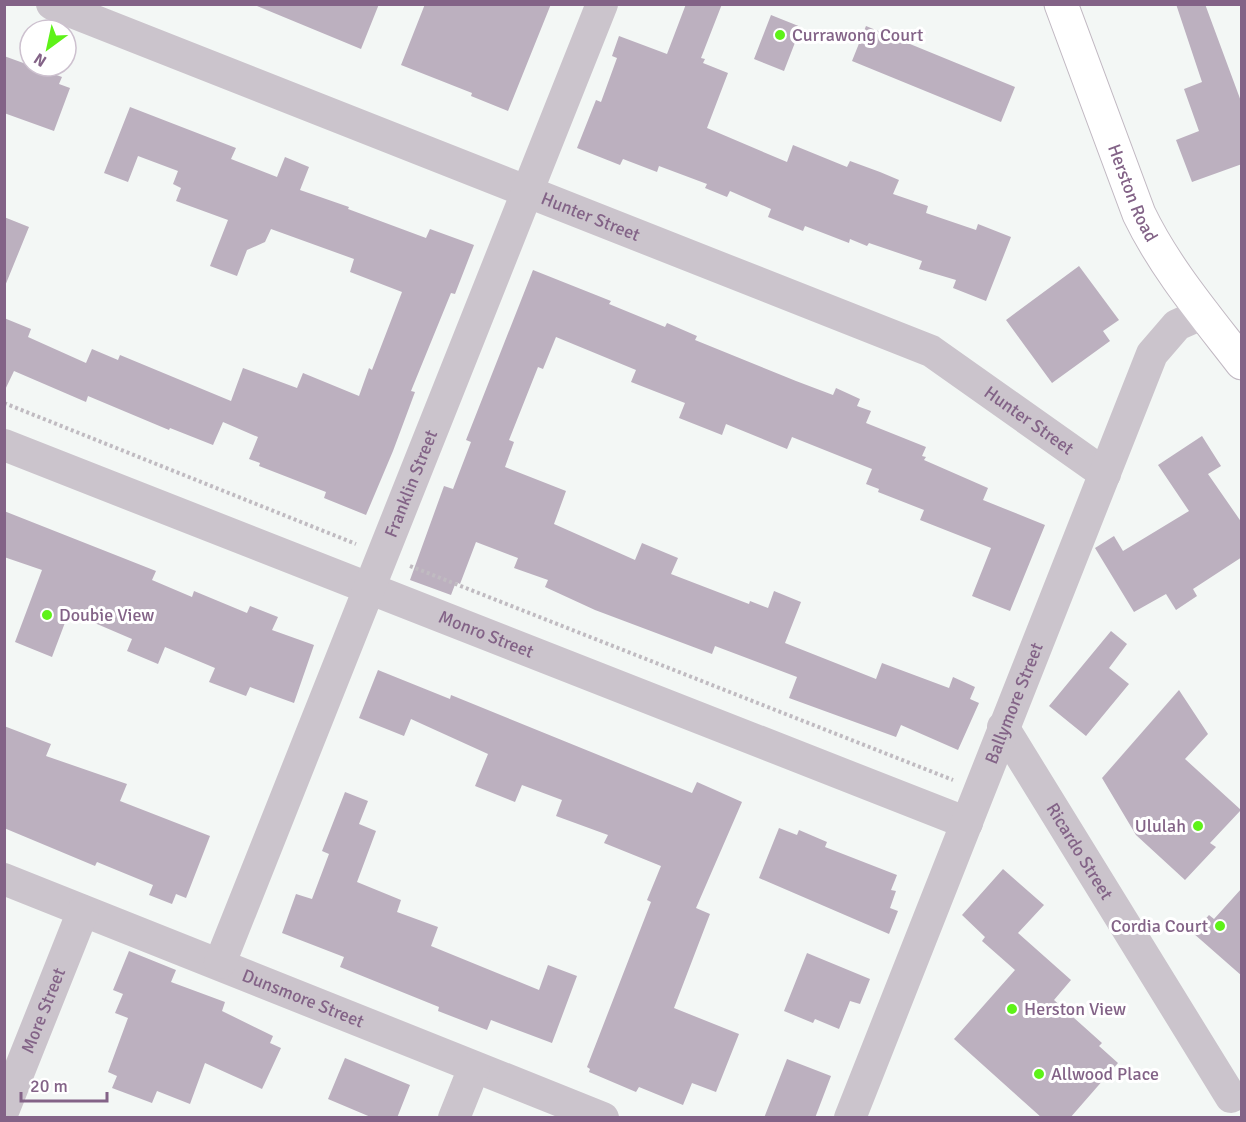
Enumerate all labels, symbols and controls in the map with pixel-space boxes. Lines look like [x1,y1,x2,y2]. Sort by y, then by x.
north arrow [18,18,78,78]
place label: Currawong Court [792,24,923,46]
marker: Currawong Court [773,28,787,42]
text: N [30,48,50,71]
street label: Herston Road [1103,141,1163,246]
street label: Hunter Street [538,187,643,246]
street label: Hunter Street [980,381,1078,459]
street label: Franklin Street [380,427,442,541]
place label: Doubie View [59,604,154,626]
street label: Monro Street [435,606,537,663]
marker: Doubie View [40,608,54,622]
street label: Ballymore Street [980,639,1048,767]
street label: Ricardo Street [1041,799,1118,904]
place label: Ululah [1135,815,1186,837]
marker: Ululah [1191,819,1205,833]
place label: Cordia Court [1111,915,1208,937]
marker: Cordia Court [1213,919,1227,933]
street label: Dunsmore Street [239,964,367,1032]
street label: More Street [16,965,70,1056]
place label: Herston View [1024,998,1126,1020]
marker: Herston View [1005,1002,1019,1016]
place label: Allwood Place [1051,1063,1159,1085]
scale bar [21,1065,106,1103]
marker: Allwood Place [1032,1067,1046,1081]
text: 20 m [30,1075,68,1097]

